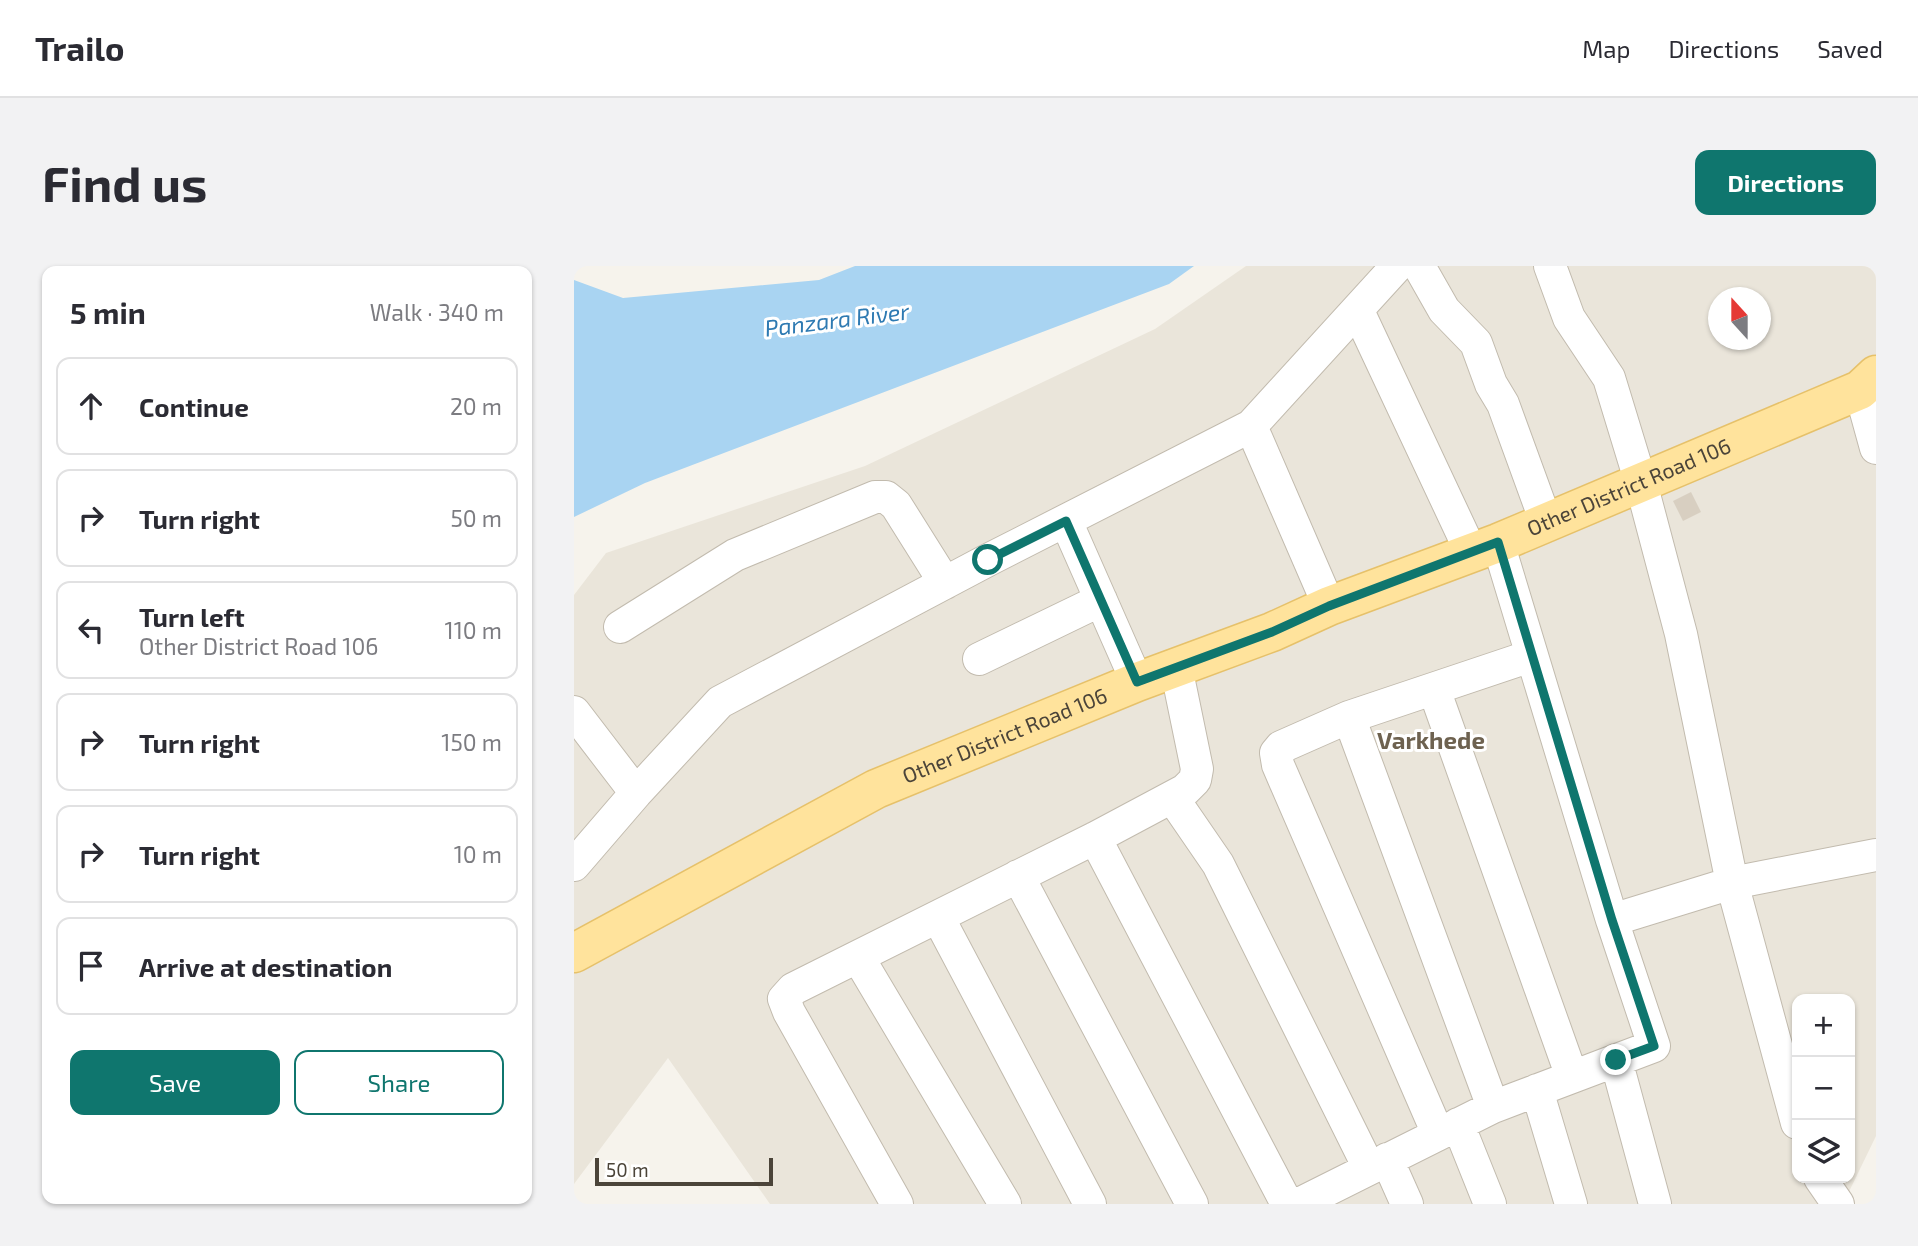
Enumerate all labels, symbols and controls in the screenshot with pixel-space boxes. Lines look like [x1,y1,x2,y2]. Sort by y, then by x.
text: Trailo [35,28,125,68]
text: Map [1582,34,1630,63]
text: Directions [1668,34,1779,63]
text: Saved [1817,34,1883,63]
button: Directions [1695,150,1876,215]
text: Find us [42,153,207,212]
north arrow [1708,287,1771,350]
text: 5 min [70,294,146,330]
water label: Panzara River [763,296,912,342]
text: Walk · 340 m [370,298,504,326]
icon: ahead [72,387,110,425]
text: Continue [139,391,249,422]
text: 20 m [450,392,502,420]
street label: Other District Road 106 [1523,432,1734,540]
icon: right [72,499,110,537]
text: Turn right [139,503,260,534]
text: 50 m [451,504,502,532]
route start [972,544,1003,575]
text: Turn left [139,601,245,632]
icon: left [72,611,110,649]
text: 110 m [445,616,502,644]
text: Other District Road 106 [139,632,378,660]
street label: Other District Road 106 [898,682,1110,788]
icon: right [72,723,110,761]
district label: Varkhede [1377,725,1485,754]
text: Turn right [139,727,260,758]
text: 150 m [441,728,502,756]
icon: right [72,835,110,873]
text: Turn right [139,839,260,870]
text: 10 m [454,840,502,868]
icon: arrive [72,947,110,985]
text: Arrive at destination [139,951,392,982]
map controls [1792,994,1855,1183]
button: + [1792,994,1855,1057]
route end [1600,1044,1631,1075]
button: Save [70,1050,280,1115]
button: Share [294,1050,504,1115]
button: − [1792,1057,1855,1120]
button: layers [1792,1120,1855,1183]
scale bar [595,1155,774,1187]
text: 50 m [606,1158,649,1181]

